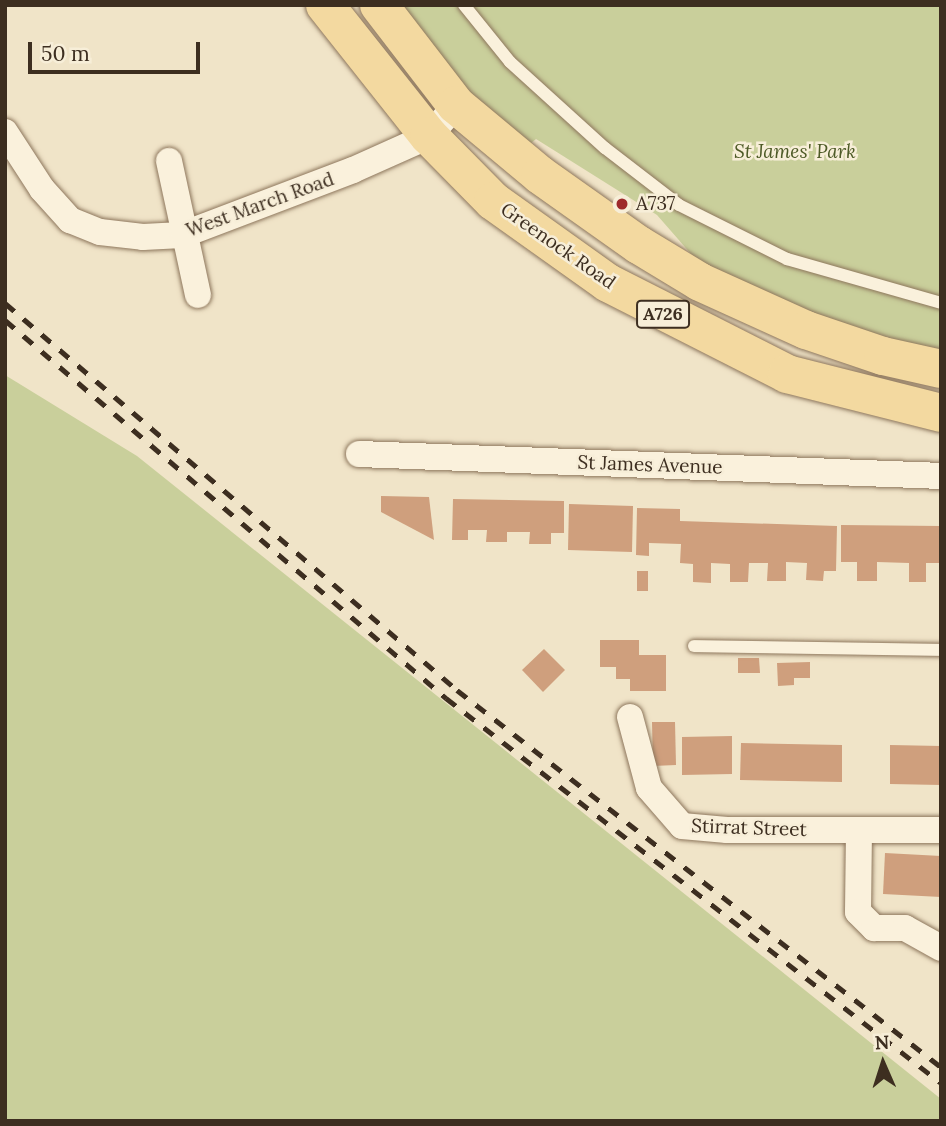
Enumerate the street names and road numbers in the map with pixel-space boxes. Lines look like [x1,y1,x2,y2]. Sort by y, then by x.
street label: West March Road [183,168,337,242]
street label: Greenock Road [496,198,620,294]
road number: A726 [635,300,691,328]
street label: St James Avenue [577,451,723,479]
street label: Stirrat Street [691,815,807,841]

